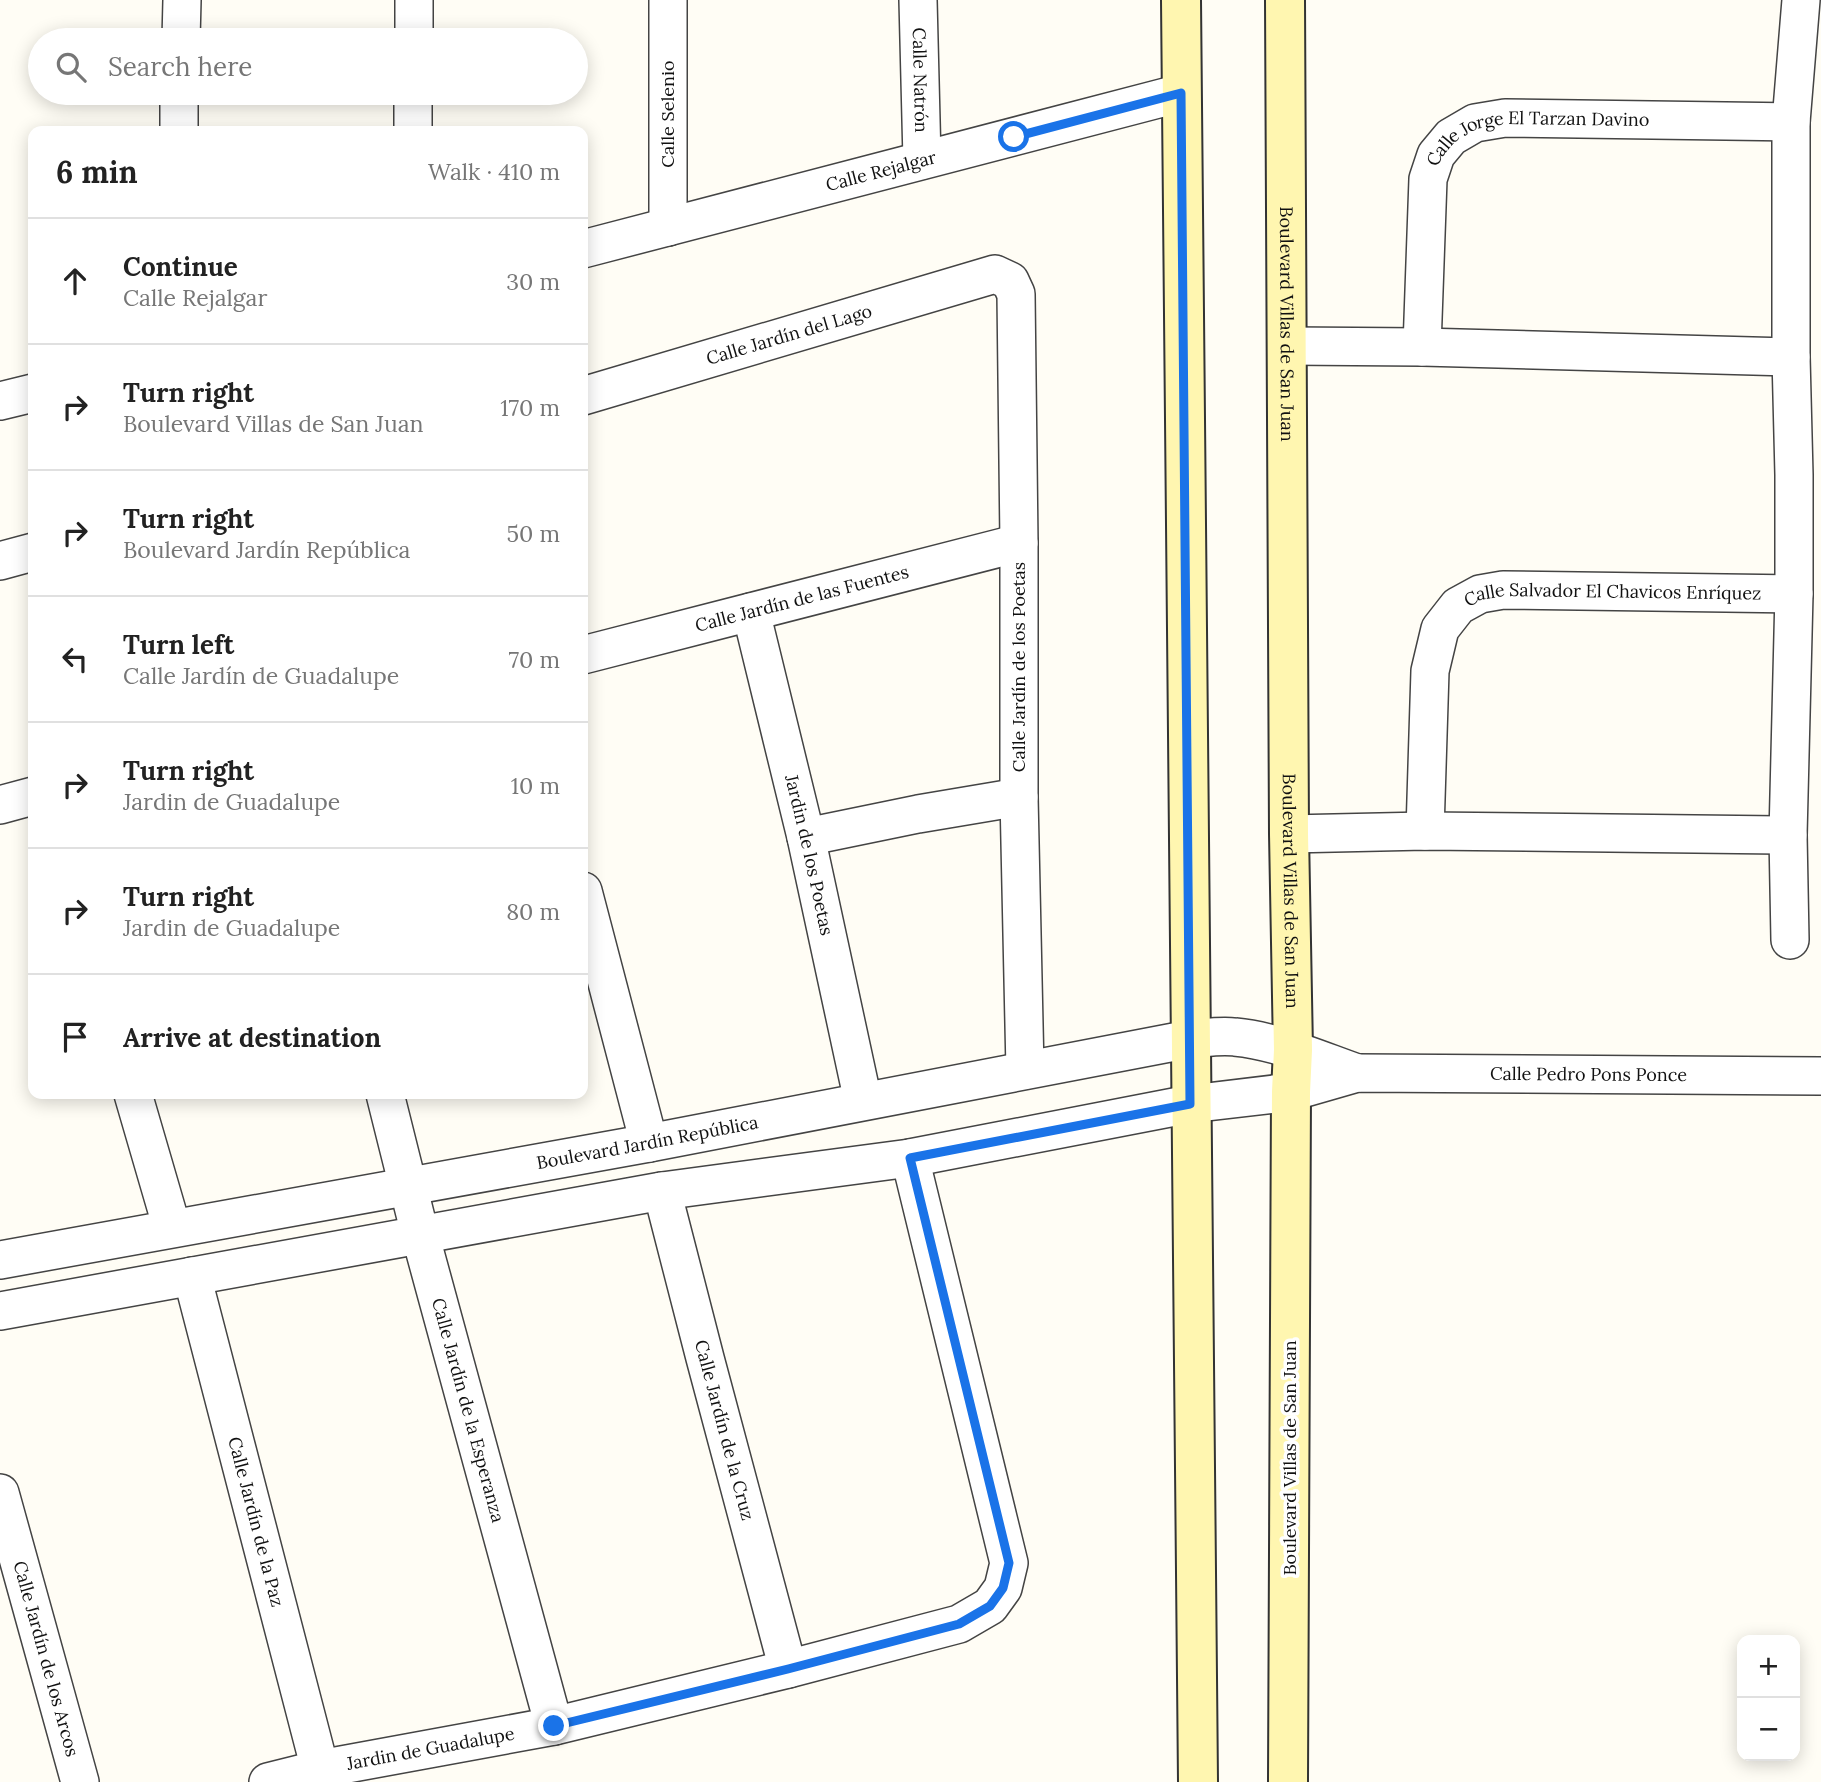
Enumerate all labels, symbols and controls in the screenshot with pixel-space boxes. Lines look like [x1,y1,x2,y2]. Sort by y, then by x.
street label: Calle Natrón [908,27,933,133]
search box [28,28,588,105]
icon: search [52,48,90,86]
text: Search here [108,50,252,83]
street label: Calle Selenio [656,60,679,168]
street label: Calle Jorge El Tarzan Davino [1421,106,1649,169]
route start [998,121,1029,152]
street label: Calle Rejalgar [823,145,939,196]
text: 6 min [56,153,138,191]
text: Walk · 410 m [428,157,560,186]
street label: Boulevard Villas de San Juan [1275,206,1299,442]
text: Continue [123,250,238,283]
icon: ahead [56,262,94,300]
text: 30 m [506,267,560,296]
text: Calle Rejalgar [123,283,267,312]
street label: Calle Jardín del Lago [703,299,875,370]
text: Turn right [123,376,254,409]
icon: right [56,388,94,426]
text: 170 m [500,393,560,422]
text: Boulevard Villas de San Juan [123,409,424,438]
text: Turn right [123,502,254,535]
icon: right [56,514,94,552]
text: 50 m [507,519,560,548]
text: Boulevard Jardín República [123,535,410,564]
street label: Calle Jardín de las Fuentes [693,560,911,637]
street label: Calle Jardín de los Poetas [1007,562,1030,772]
street label: Calle Salvador El Chavicos Enríquez [1460,578,1761,612]
text: Turn left [123,628,234,661]
icon: left [56,640,94,678]
text: 70 m [509,645,560,674]
text: Calle Jardín de Guadalupe [123,661,399,690]
text: Turn right [123,754,254,787]
icon: right [56,766,94,804]
text: 10 m [511,771,560,800]
street label: Jardin de los Poetas [780,771,839,938]
street label: Boulevard Villas de San Juan [1278,773,1304,1009]
text: Jardin de Guadalupe [123,787,340,816]
text: Turn right [123,880,254,913]
icon: right [56,892,94,930]
text: 80 m [506,897,560,926]
text: Jardin de Guadalupe [123,913,340,942]
icon: arrive [56,1018,94,1056]
text: Arrive at destination [123,1021,381,1054]
street label: Calle Pedro Pons Ponce [1490,1062,1687,1086]
street label: Boulevard Jardín República [535,1110,760,1174]
street label: Calle Jardín de la Esperanza [427,1295,510,1525]
street label: Calle Jardín de la Cruz [690,1337,760,1523]
street label: Boulevard Villas de San Juan [1278,1340,1301,1576]
street label: Calle Jardín de la Paz [223,1434,289,1609]
street label: Calle Jardín de los Arcos [8,1558,84,1759]
map controls [1737,1635,1800,1761]
button: + [1737,1635,1800,1698]
button: − [1737,1698,1800,1761]
route end [538,1710,569,1741]
street label: Jardin de Guadalupe [344,1721,516,1775]

